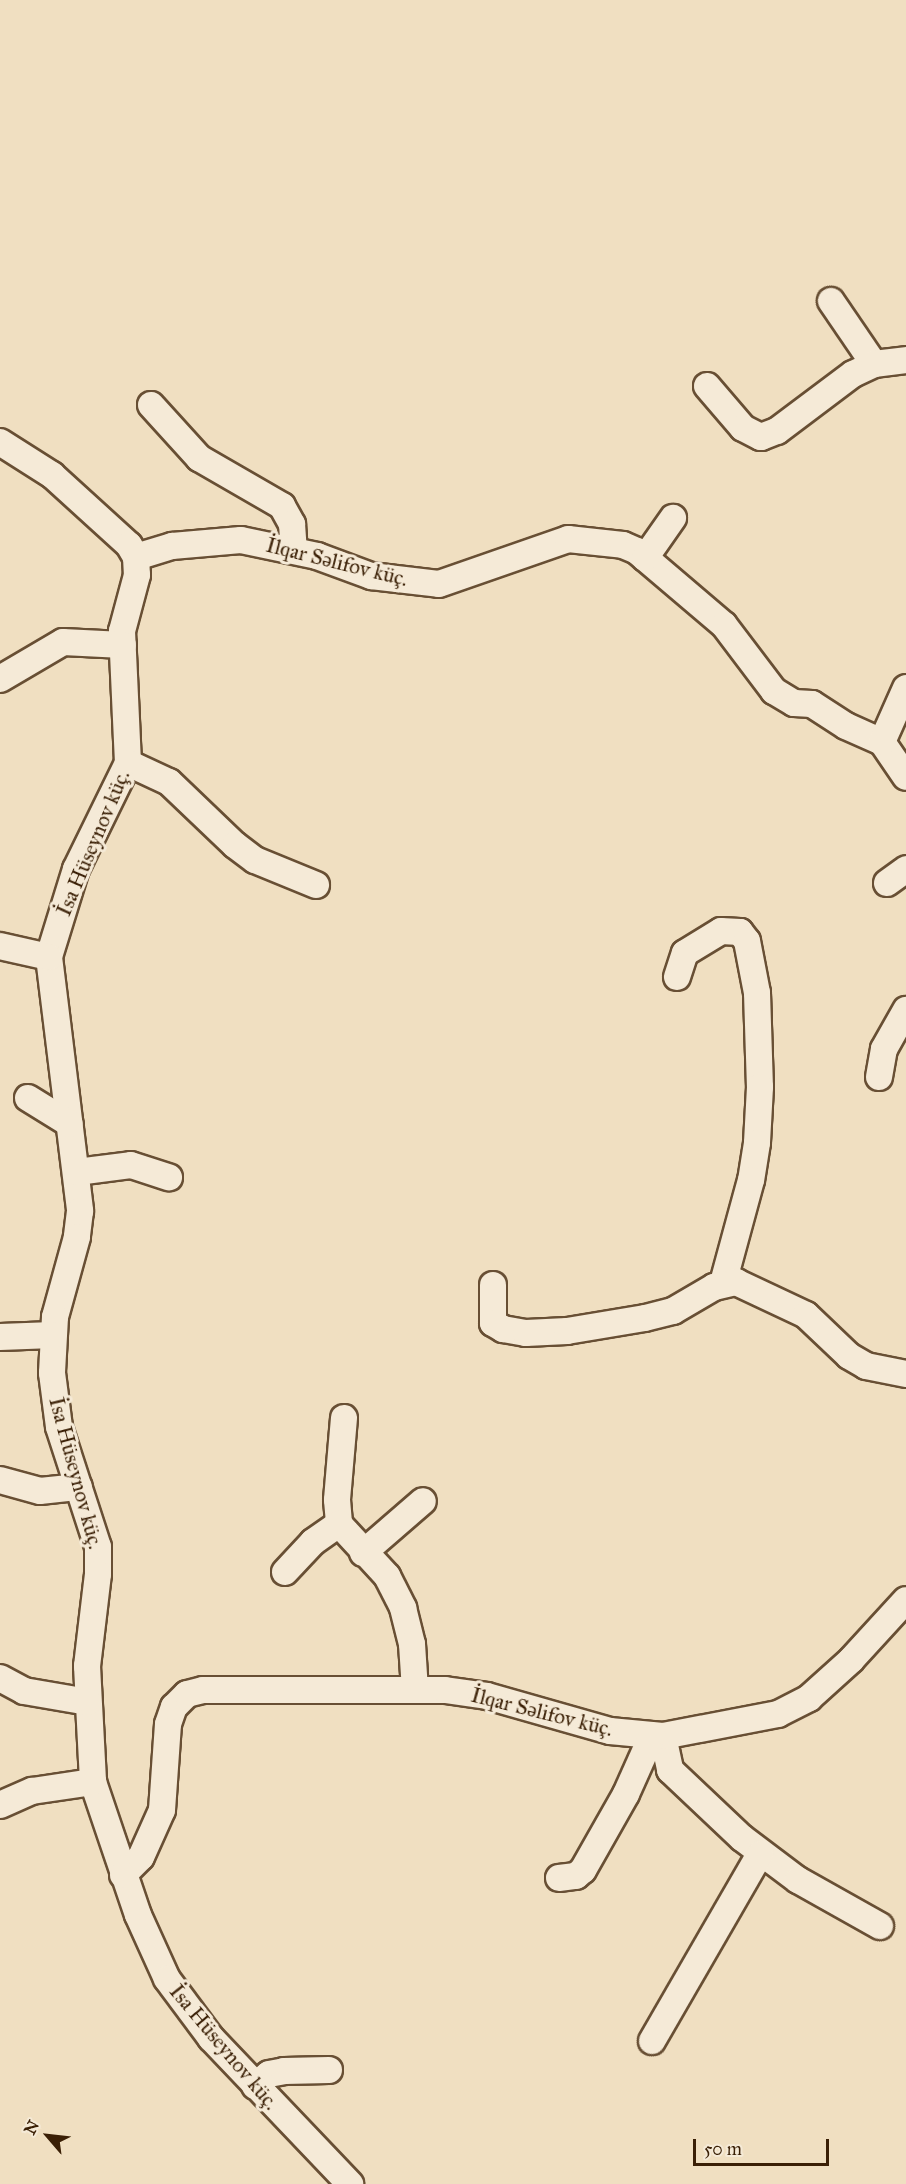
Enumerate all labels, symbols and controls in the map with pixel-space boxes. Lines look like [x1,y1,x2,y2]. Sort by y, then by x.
street label: İlqar Səlifov küç. [264,532,410,592]
street label: İsa Hüseynov küç. [51,766,135,920]
street label: İsa Hüseynov küç. [44,1394,108,1552]
street label: İlqar Səlifov küç. [469,1682,615,1742]
street label: İsa Hüseynov küç. [164,1979,284,2115]
north arrow [18,2106,78,2166]
text: N [20,2117,43,2138]
scale bar [696,2127,832,2165]
text: 50 m [704,2138,742,2160]

